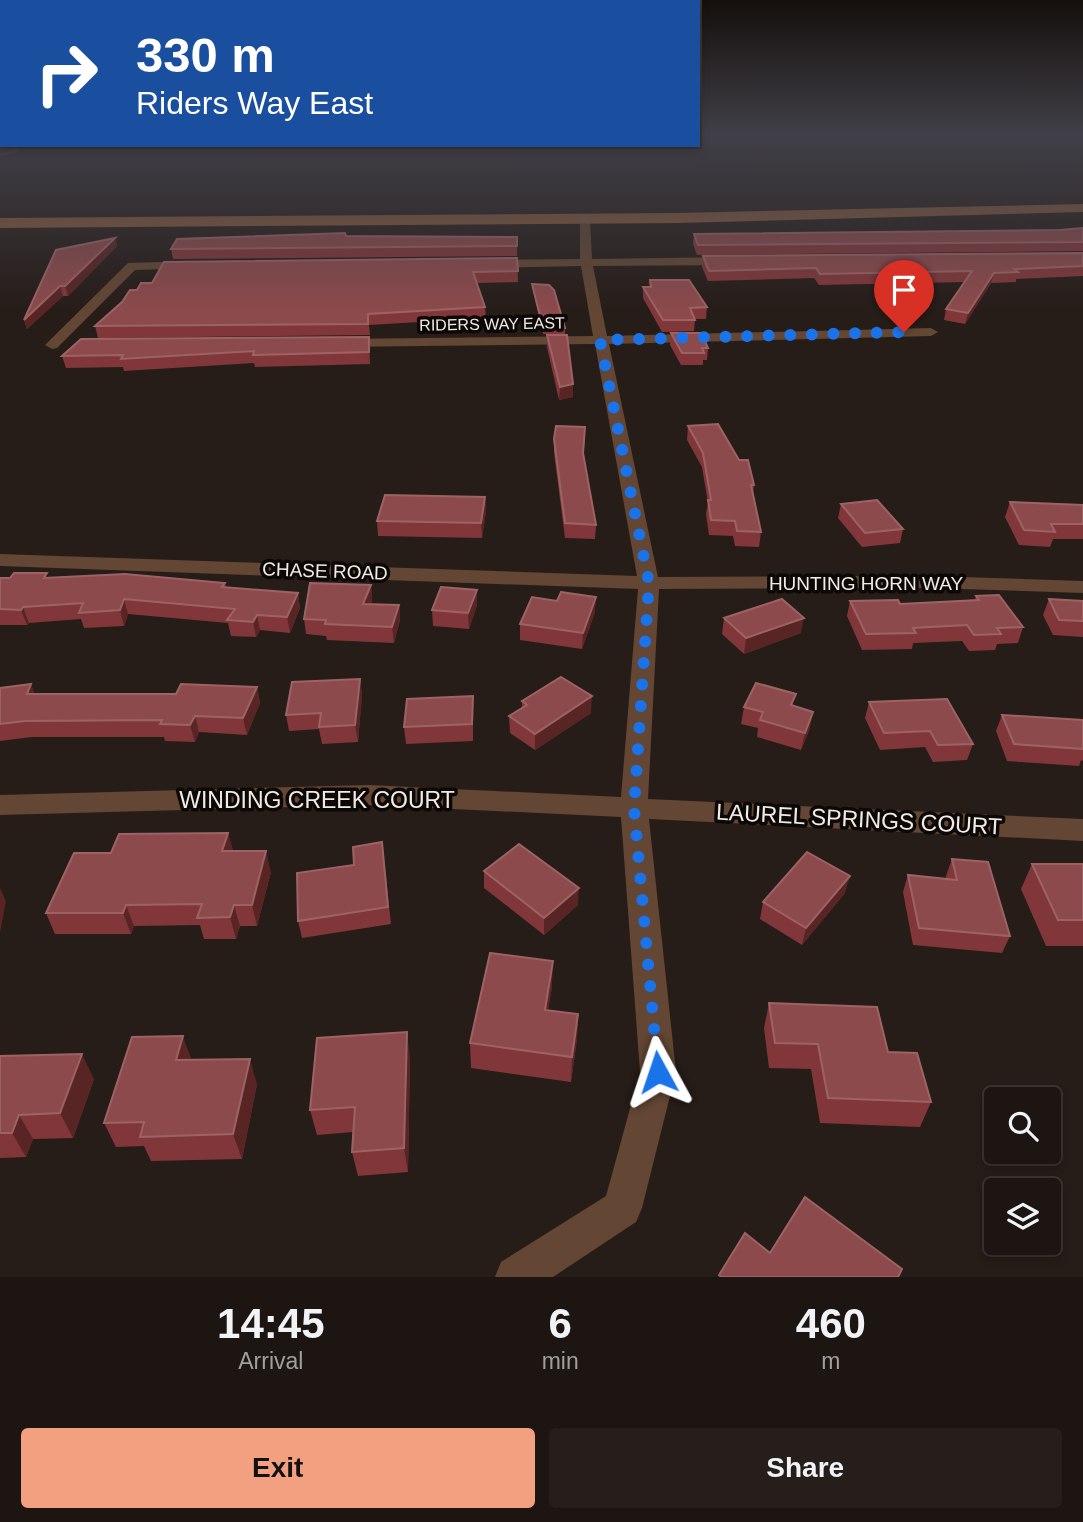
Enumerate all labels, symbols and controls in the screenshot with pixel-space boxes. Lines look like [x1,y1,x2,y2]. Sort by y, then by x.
icon: right [21,28,112,119]
text: 330 m [136,28,275,82]
text: Riders Way East [136,85,373,121]
pin [874,260,934,332]
icon: arrive [885,271,923,309]
street label: RIDERS WAY EAST [419,314,565,334]
street label: CHASE ROAD [262,558,388,584]
street label: HUNTING HORN WAY [769,573,963,594]
street label: WINDING CREEK COURT [179,787,455,813]
street label: LAUREL SPRINGS COURT [715,799,1003,839]
position arrow [621,1035,695,1109]
map controls [984,1087,1061,1255]
button: search [984,1087,1061,1164]
button: layers [984,1178,1061,1255]
text: 14:45 [217,1300,325,1347]
text: 6 [548,1300,572,1347]
text: 460 [796,1300,866,1347]
text: Arrival [238,1348,303,1374]
text: min [542,1348,579,1374]
text: m [821,1348,840,1374]
button: Exit [21,1428,535,1508]
button: Share [549,1428,1062,1508]

